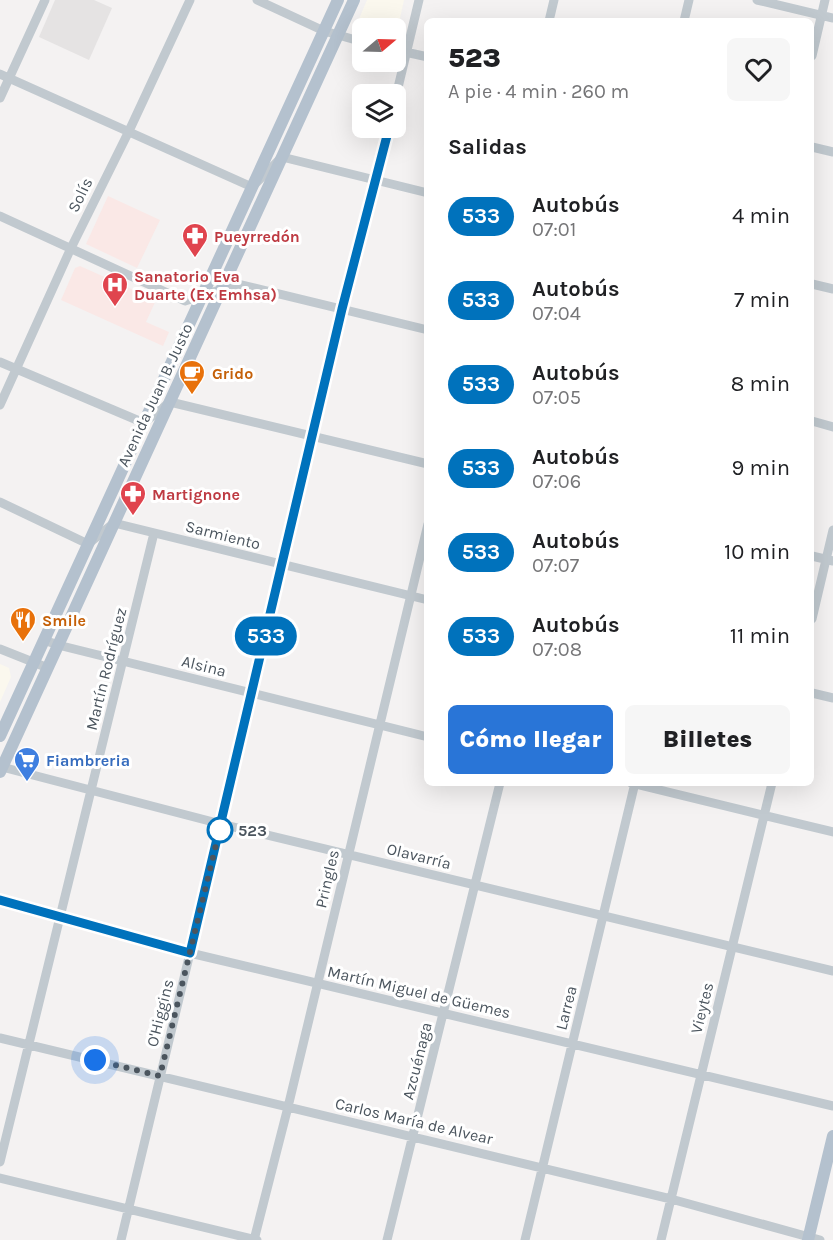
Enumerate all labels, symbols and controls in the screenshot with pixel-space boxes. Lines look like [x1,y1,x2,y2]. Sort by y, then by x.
north arrow [352,18,406,72]
map controls [352,18,406,138]
button: heart [727,38,790,101]
text: 523 [448,41,501,74]
text: A pie · 4 min · 260 m [448,80,629,103]
button: layers [352,84,406,138]
text: Salidas [448,134,527,160]
street label: Solís [64,175,96,215]
text: Autobús [532,192,620,218]
text: 4 min [732,203,790,229]
text: 533 [462,204,500,228]
text: 07:01 [532,218,576,241]
pharmacy icon: Pueyrredón [180,221,210,259]
place label: Pueyrredón [214,227,300,246]
place label: Sanatorio Eva Duarte (Ex Emhsa) [134,267,277,304]
hospital icon: Sanatorio Eva Duarte (Ex Emhsa) [100,270,130,308]
text: Autobús [532,276,620,302]
text: 7 min [734,287,790,313]
text: 533 [462,288,500,312]
text: 07:04 [532,302,581,325]
street label: Avenida Juan B. Justo [113,320,197,470]
cafe icon: Grido [177,358,207,396]
text: Autobús [532,360,620,386]
place label: Grido [212,364,253,383]
text: 8 min [731,371,790,397]
text: 533 [462,372,500,396]
text: 07:05 [532,386,581,409]
text: Autobús [532,444,620,470]
text: 9 min [732,455,790,481]
text: 533 [462,456,500,480]
text: 07:06 [532,470,581,493]
pharmacy icon: Martignone [118,479,148,517]
place label: Martignone [152,485,240,504]
street label: Sarmiento [184,517,262,553]
text: Autobús [532,528,620,554]
text: 10 min [724,539,790,565]
text: 533 [462,540,500,564]
text: 07:07 [532,554,579,577]
restaurant icon: Smile [8,605,38,643]
street label: Martín Rodríguez [82,606,130,732]
place label: Smile [42,611,86,630]
text: Autobús [532,612,620,638]
line badge: 533 [232,616,300,656]
text: 11 min [730,623,790,649]
text: 533 [247,624,285,648]
text: 533 [462,624,500,648]
text: 07:08 [532,638,582,661]
street label: Alsina [180,651,228,681]
button: Cómo llegar [448,705,613,774]
button: Billetes [625,705,790,774]
supermarket icon: Fiambreria [12,745,42,783]
place label: Fiambreria [46,751,130,770]
marker: 523 [207,817,233,843]
place label: 523 [238,821,267,840]
street label: Olavarría [385,839,453,873]
street label: Pringles [311,848,343,910]
street label: Martín Miguel de Güemes [326,962,512,1022]
street label: O'Higgins [142,977,178,1049]
street label: Vieytes [686,980,718,1036]
street label: Larrea [551,984,581,1032]
street label: Azcuénaga [398,1020,436,1102]
your location [80,1045,110,1075]
street label: Carlos María de Alvear [333,1094,495,1148]

